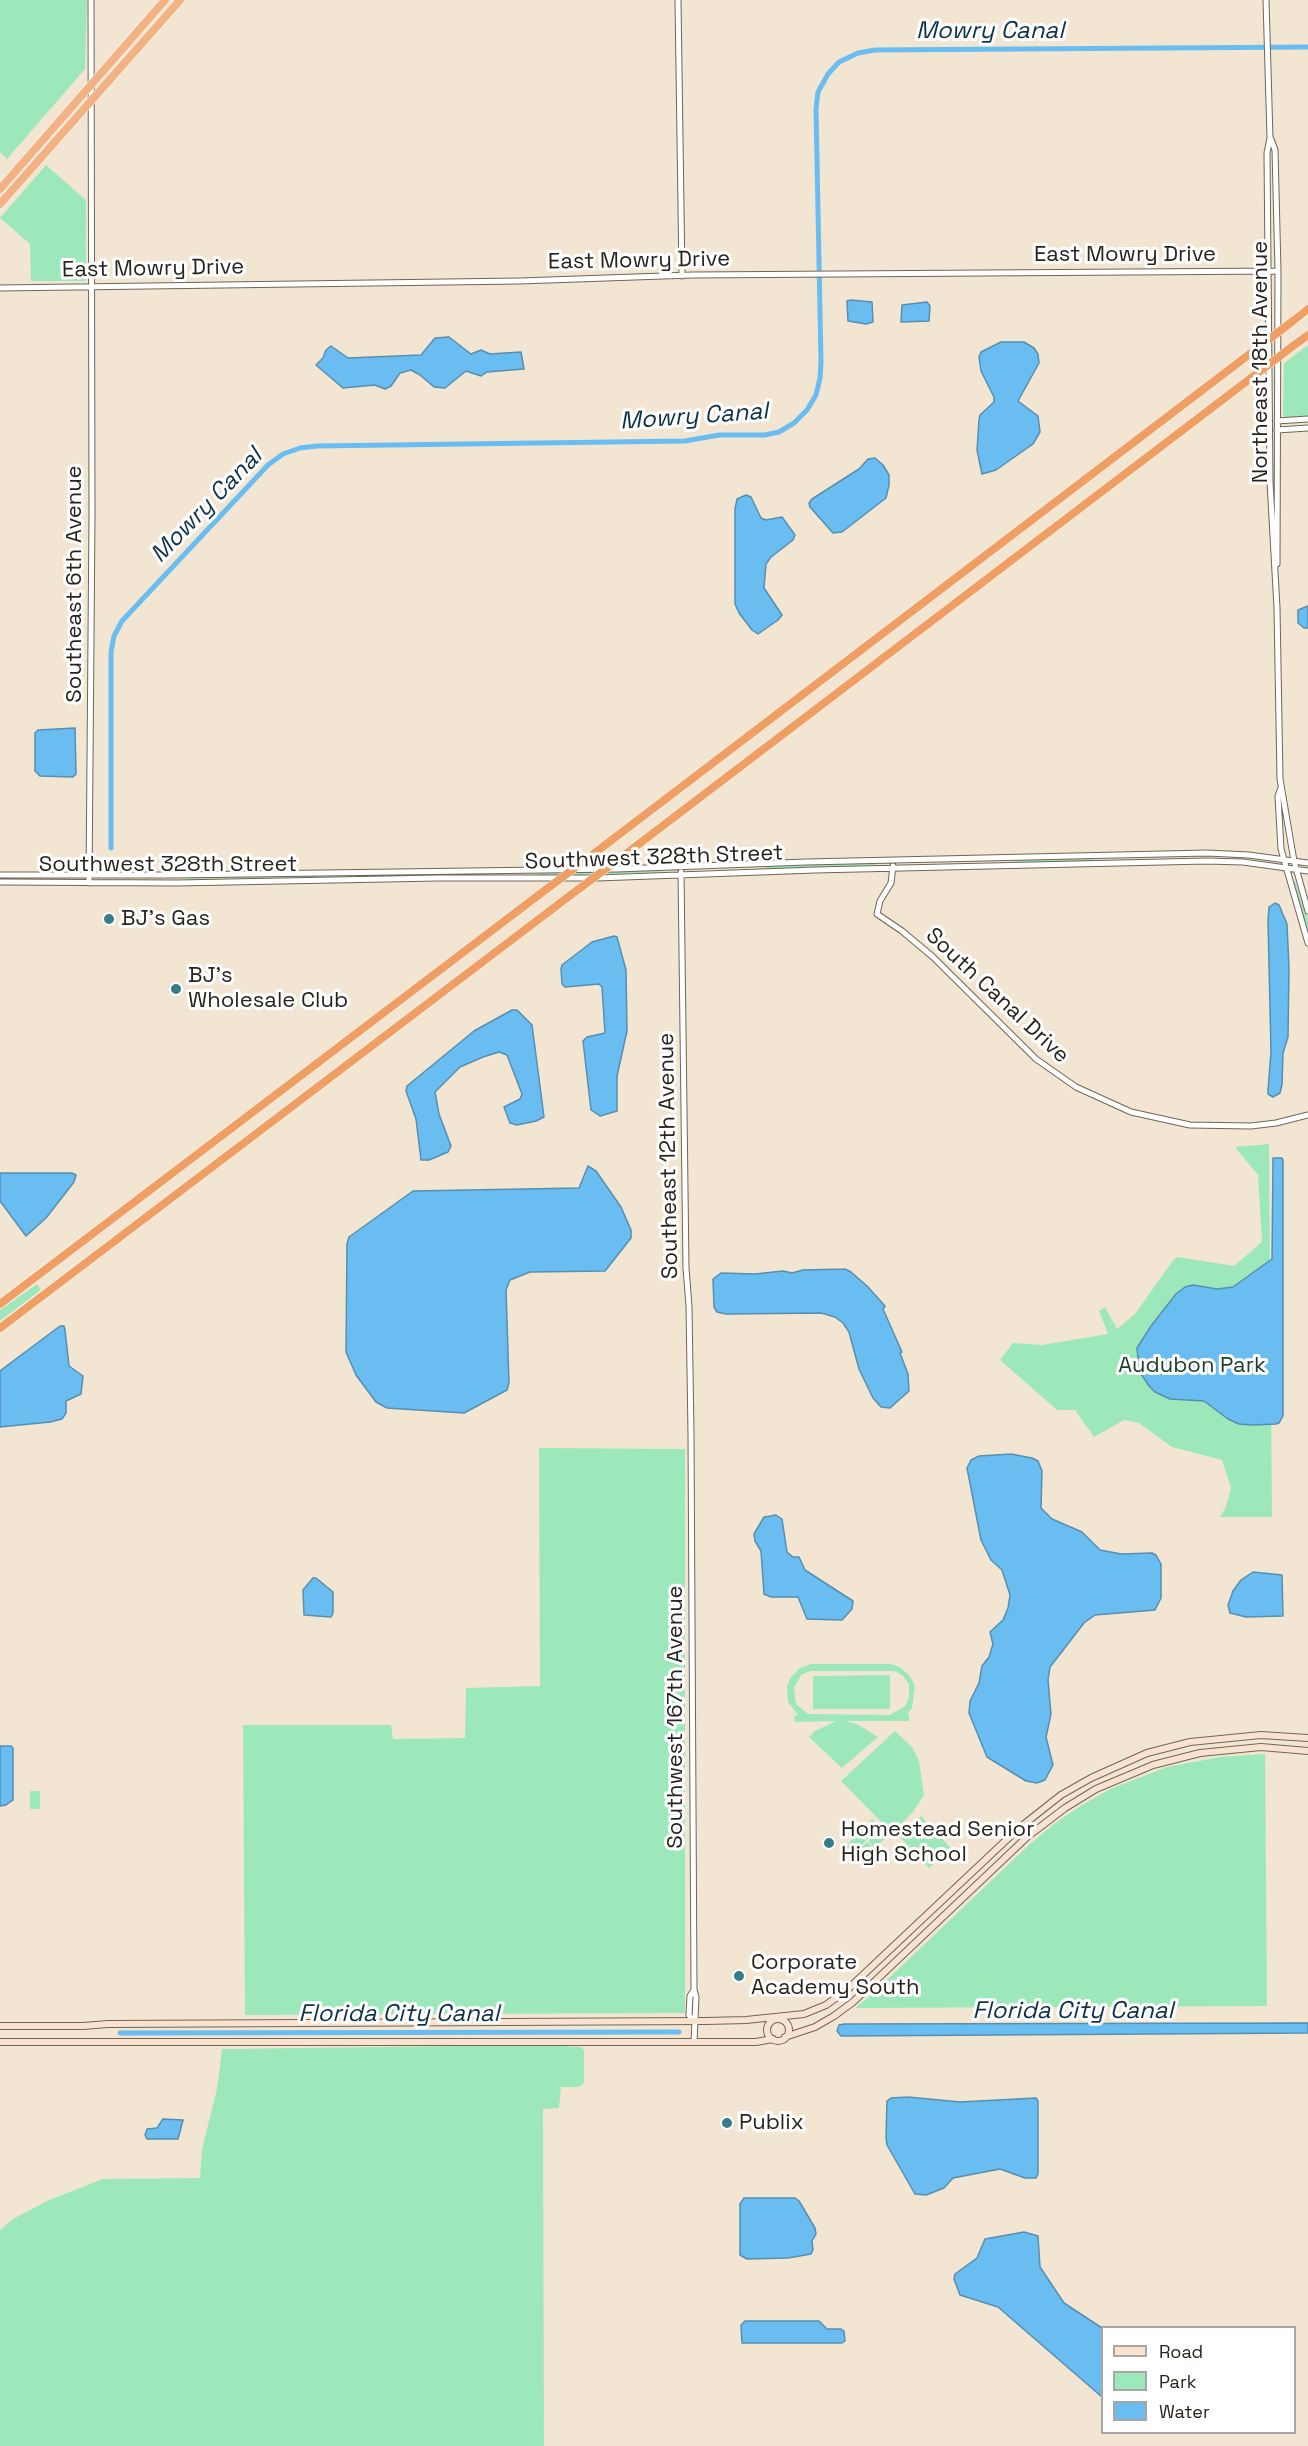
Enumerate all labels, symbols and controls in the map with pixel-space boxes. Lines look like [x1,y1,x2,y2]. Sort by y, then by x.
water label: Mowry Canal [916,17,1064,45]
street label: Northeast 18th Avenue [1248,241,1274,483]
street label: East Mowry Drive [1034,242,1216,268]
street label: East Mowry Drive [548,246,730,276]
street label: East Mowry Drive [62,254,244,284]
water label: Mowry Canal [619,397,769,437]
water label: Mowry Canal [145,443,269,569]
street label: Southeast 6th Avenue [62,465,88,703]
street label: Southwest 328th Street [524,840,784,876]
street label: Southwest 328th Street [39,852,297,878]
place label: BJ's Gas [121,906,210,932]
marker: BJ's Gas [102,912,116,926]
street label: South Canal Drive [920,923,1074,1069]
place label: BJ's Wholesale Club [188,963,348,1014]
marker: BJ's Wholesale Club [169,982,183,996]
street label: Southeast 12th Avenue [654,1033,684,1279]
park label: Audubon Park [1118,1353,1266,1379]
street label: Southwest 167th Avenue [663,1585,689,1849]
place label: Homestead Senior High School [841,1817,1035,1868]
marker: Homestead Senior High School [822,1836,836,1850]
place label: Corporate Academy South [751,1950,920,2002]
marker: Corporate Academy South [732,1969,746,1983]
water label: Florida City Canal [973,1997,1173,2025]
water label: Florida City Canal [299,2000,499,2028]
place label: Publix [739,2110,804,2136]
marker: Publix [720,2116,734,2130]
legend [1101,2326,1296,2434]
text: Road [1159,2340,1203,2363]
text: Park [1159,2370,1196,2393]
text: Water [1159,2400,1210,2423]

